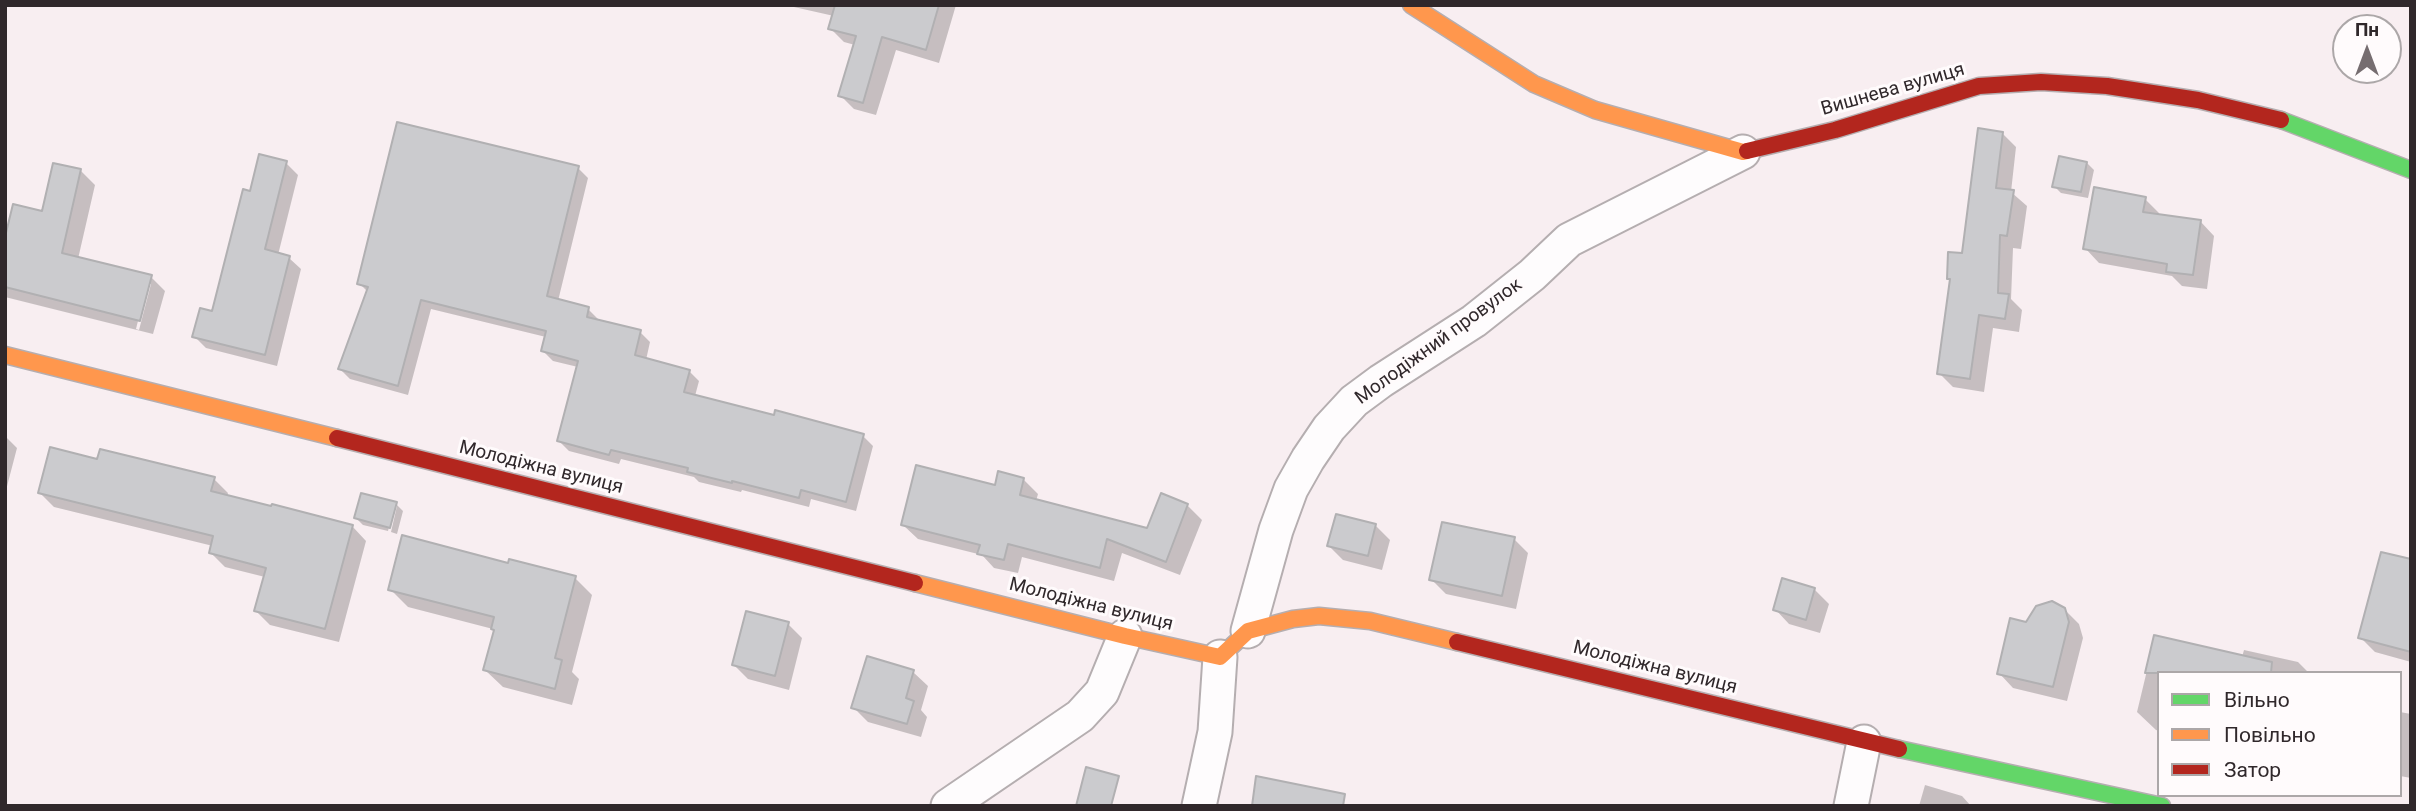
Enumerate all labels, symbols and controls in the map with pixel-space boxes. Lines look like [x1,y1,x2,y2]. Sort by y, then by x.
north arrow [2332,14,2402,84]
text: Пн [2355,18,2379,41]
street label: Вишнева вулиця [1819,59,1967,121]
street label: Молодіжний провулок [1351,274,1527,410]
street label: Молодіжна вулиця [457,437,625,499]
street label: Молодіжна вулиця [1007,574,1175,636]
street label: Молодіжна вулиця [1571,637,1739,699]
legend [2157,671,2402,797]
text: Вільно [2224,688,2290,712]
text: Повільно [2224,723,2316,747]
text: Затор [2224,758,2281,782]

